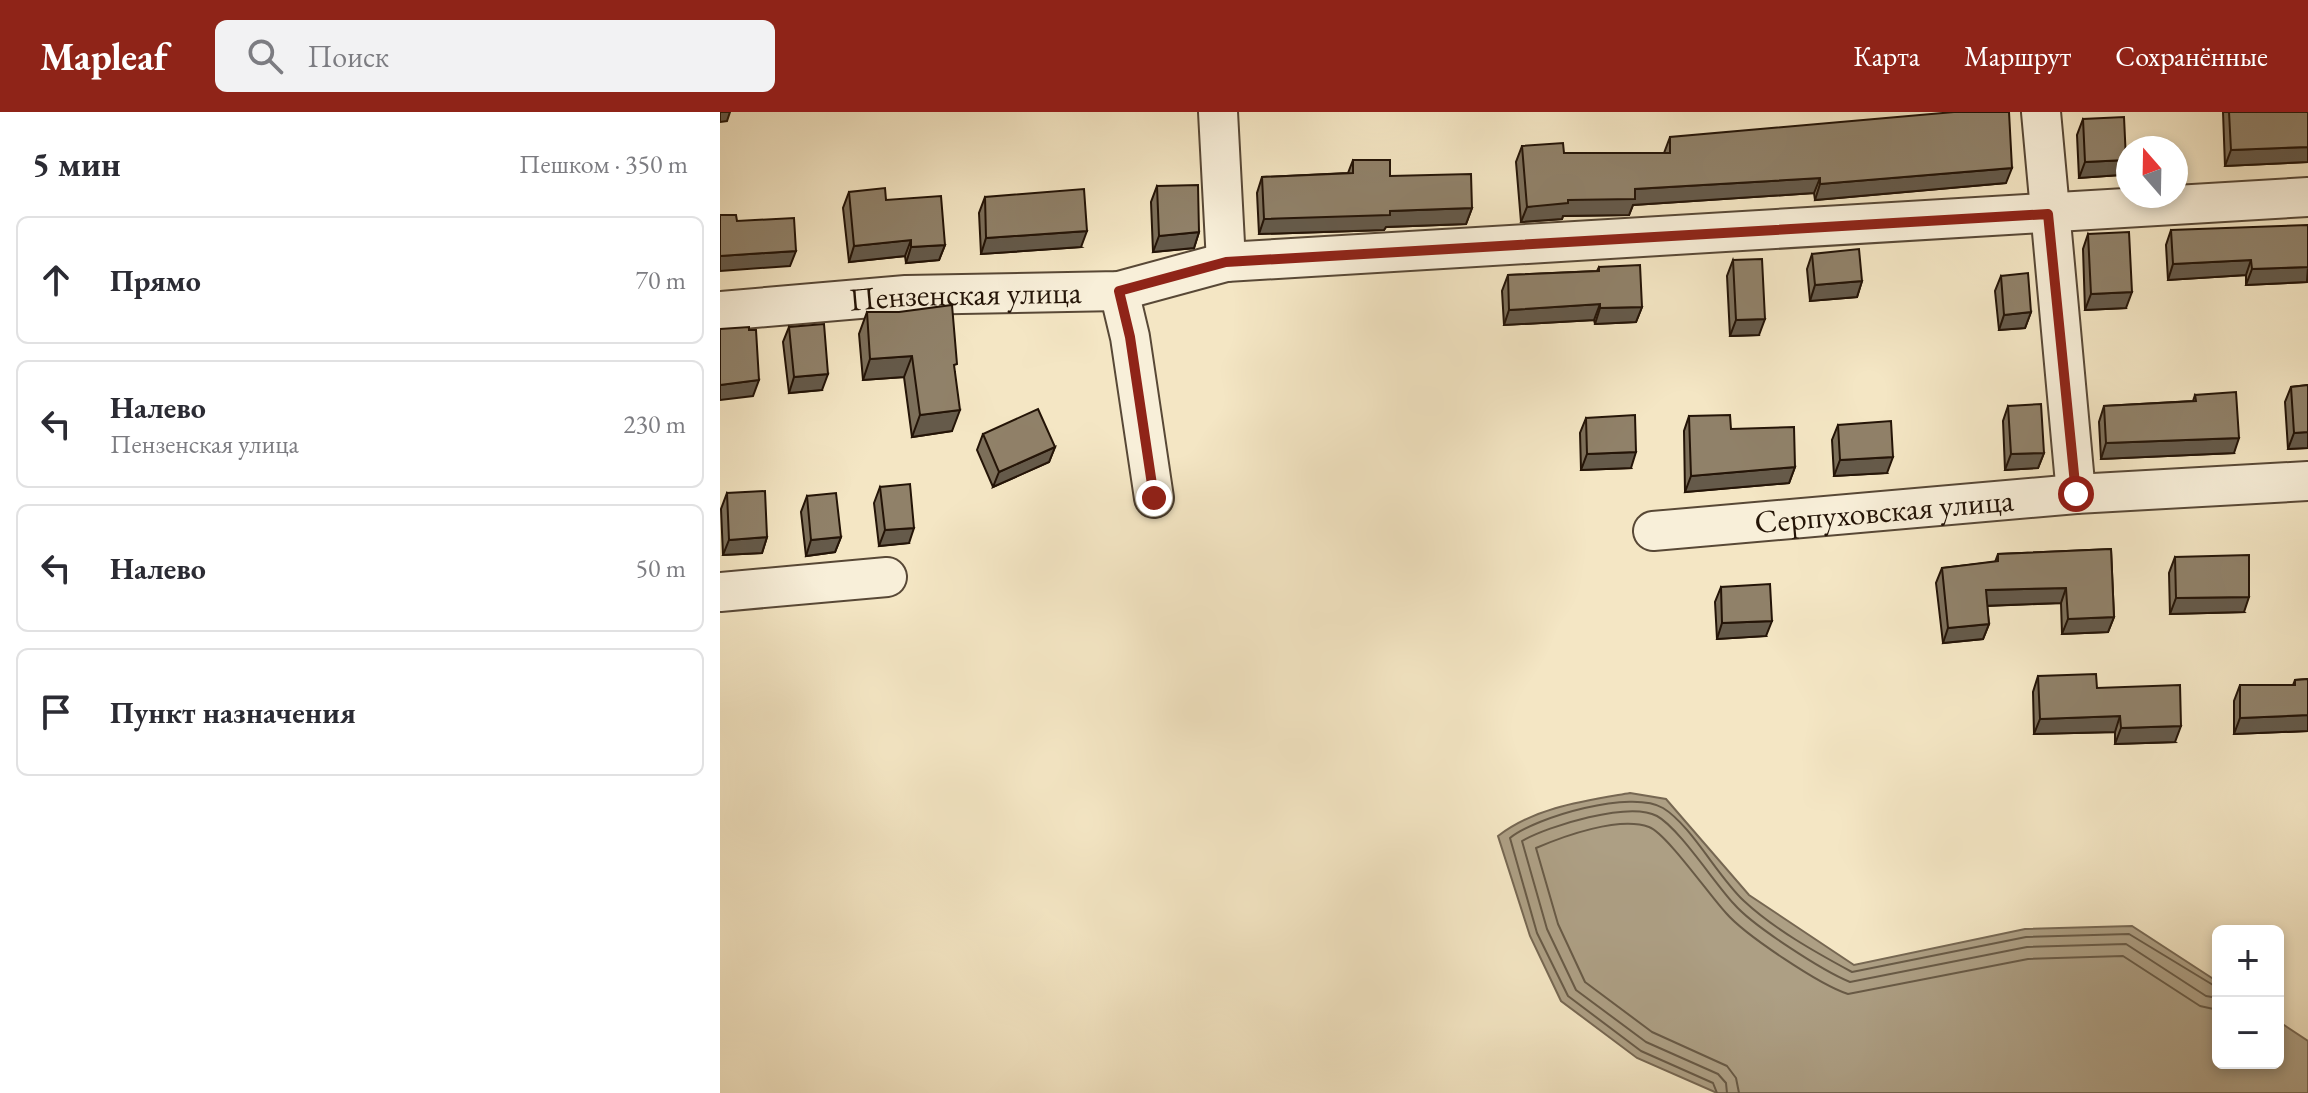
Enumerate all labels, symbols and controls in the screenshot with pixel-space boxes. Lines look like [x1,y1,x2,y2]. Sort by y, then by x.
search box [215,20,775,92]
text: Mapleaf [40,32,167,81]
icon: search [243,34,287,78]
text: Поиск [307,37,389,76]
text: Карта [1853,38,1920,74]
text: Маршрут [1964,38,2071,74]
text: Сохранённые [2115,38,2268,74]
north arrow [2116,136,2188,208]
text: 5 мин [32,142,121,186]
text: Пешком · 350 m [519,147,688,181]
icon: ahead [34,258,78,302]
text: Прямо [110,261,201,300]
text: 70 m [636,263,686,297]
street label: Пензенская улица [847,271,1082,321]
text: Налево [110,388,206,427]
icon: left [34,402,78,446]
text: 230 m [623,407,686,441]
text: Пензенская улица [110,427,299,461]
route start [2058,476,2094,512]
street label: Серпуховская улица [1753,479,2016,543]
route end [1136,480,1172,516]
icon: left [34,546,78,590]
text: Налево [110,549,206,588]
text: 50 m [636,551,686,585]
icon: arrive [34,690,78,734]
text: Пункт назначения [110,693,356,732]
map controls [2212,925,2284,1069]
button: + [2212,925,2284,997]
button: − [2212,997,2284,1069]

